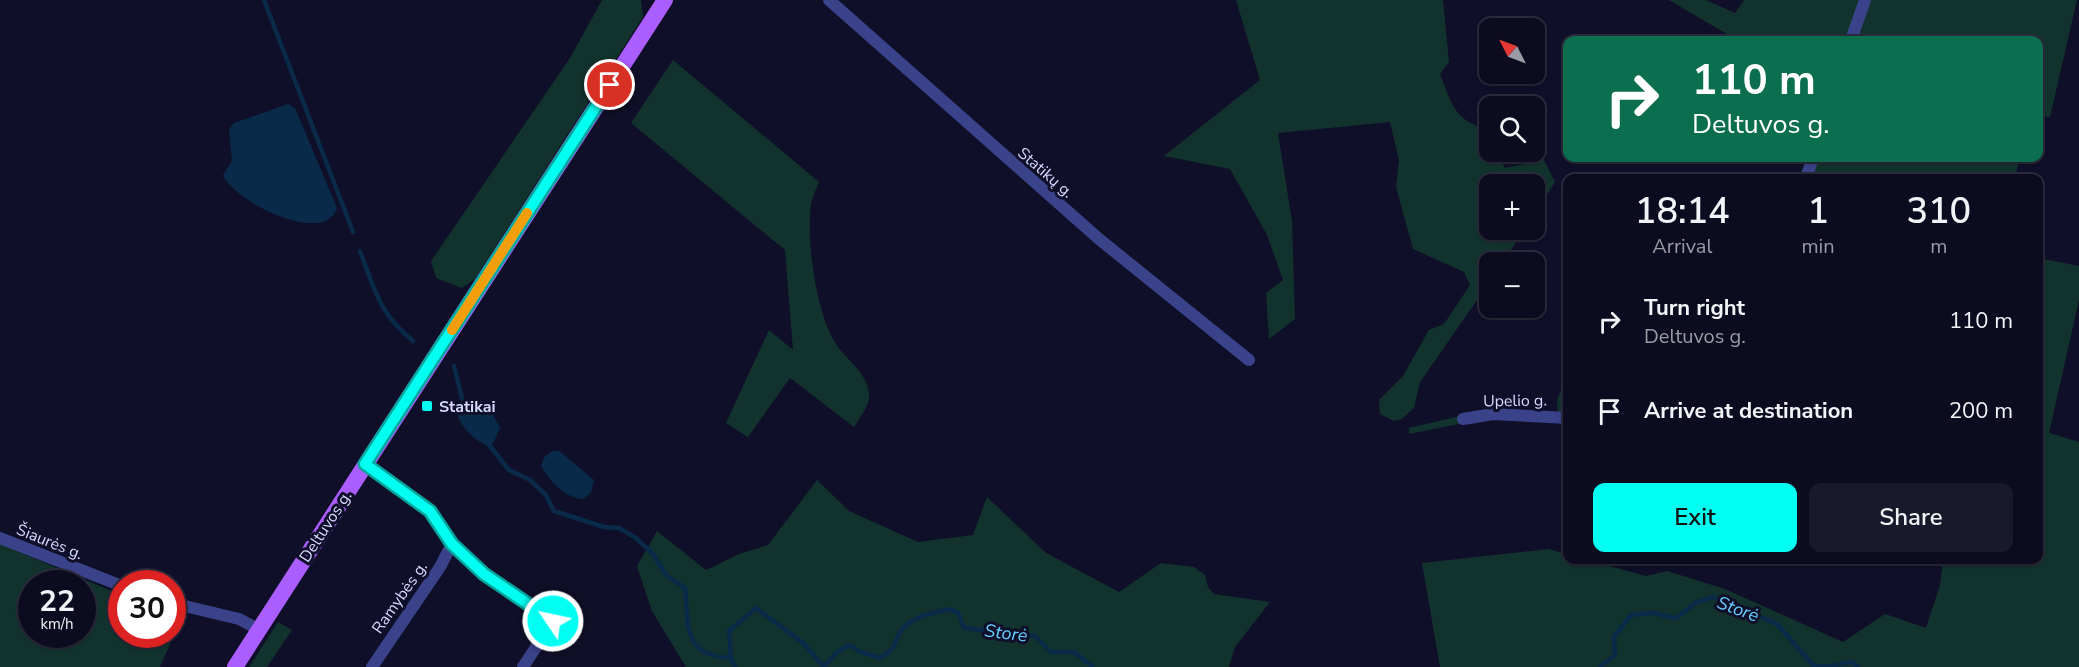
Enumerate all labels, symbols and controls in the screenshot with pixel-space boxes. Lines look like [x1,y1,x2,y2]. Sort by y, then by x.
north arrow [1479,18,1545,84]
map controls [1479,18,1545,318]
text: 110 m [1692,52,1816,109]
pin [584,59,635,110]
icon: right [1593,60,1671,138]
icon: arrive [593,68,626,101]
button: search [1479,96,1545,162]
text: Deltuvos g. [1692,106,1829,143]
street label: Statikų g. [1013,142,1078,203]
button: + [1479,174,1545,240]
text: 18:14 [1635,187,1730,236]
text: 1 [1807,187,1829,236]
text: 310 [1906,187,1971,236]
text: Arrival [1652,233,1712,260]
text: min [1802,233,1835,260]
text: m [1930,233,1947,260]
button: − [1479,252,1545,318]
text: Turn right [1644,293,1745,323]
icon: right [1593,305,1626,338]
text: 110 m [1949,306,2013,336]
text: Deltuvos g. [1644,323,1746,350]
street label: Upelio g. [1483,389,1547,413]
icon: arrive [1593,395,1626,428]
place label: Statikai [439,396,495,418]
text: Arrive at destination [1644,396,1853,426]
text: 200 m [1949,396,2013,426]
marker: Statikai [420,399,434,413]
button: Exit [1593,483,1797,552]
button: Share [1809,483,2013,552]
street label: Deltuvos g. [294,486,357,567]
street label: Šiaurės g. [13,519,86,565]
street label: Ramybės g. [367,557,433,638]
speed limit sign: 30 [108,570,186,648]
text: 22 [39,581,75,622]
position arrow [521,589,585,653]
water label: Storė [1714,590,1763,628]
text: km/h [40,614,74,634]
water label: Storė [983,618,1029,648]

